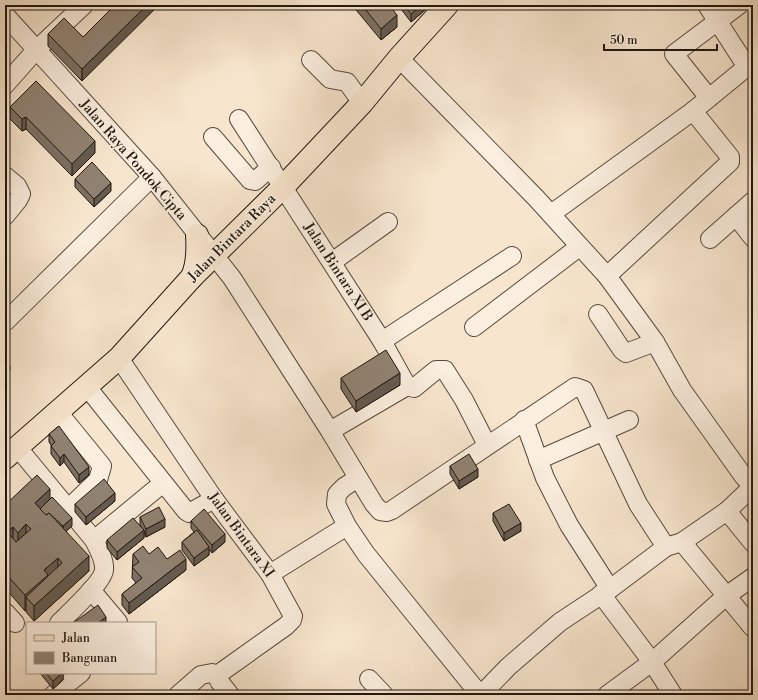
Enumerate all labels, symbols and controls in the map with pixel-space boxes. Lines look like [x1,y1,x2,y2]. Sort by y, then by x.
scale bar [604,26,717,52]
text: 50 m [610,33,638,48]
street label: Jalan Raya Pondok Cipta [75,95,191,225]
street label: Jalan Bintara Raya [183,190,280,287]
street label: Jalan Bintara XI B [299,218,377,325]
street label: Jalan Bintara XI [203,488,278,582]
legend [26,622,156,674]
text: Jalan [61,631,90,646]
text: Bangunan [61,651,117,666]

